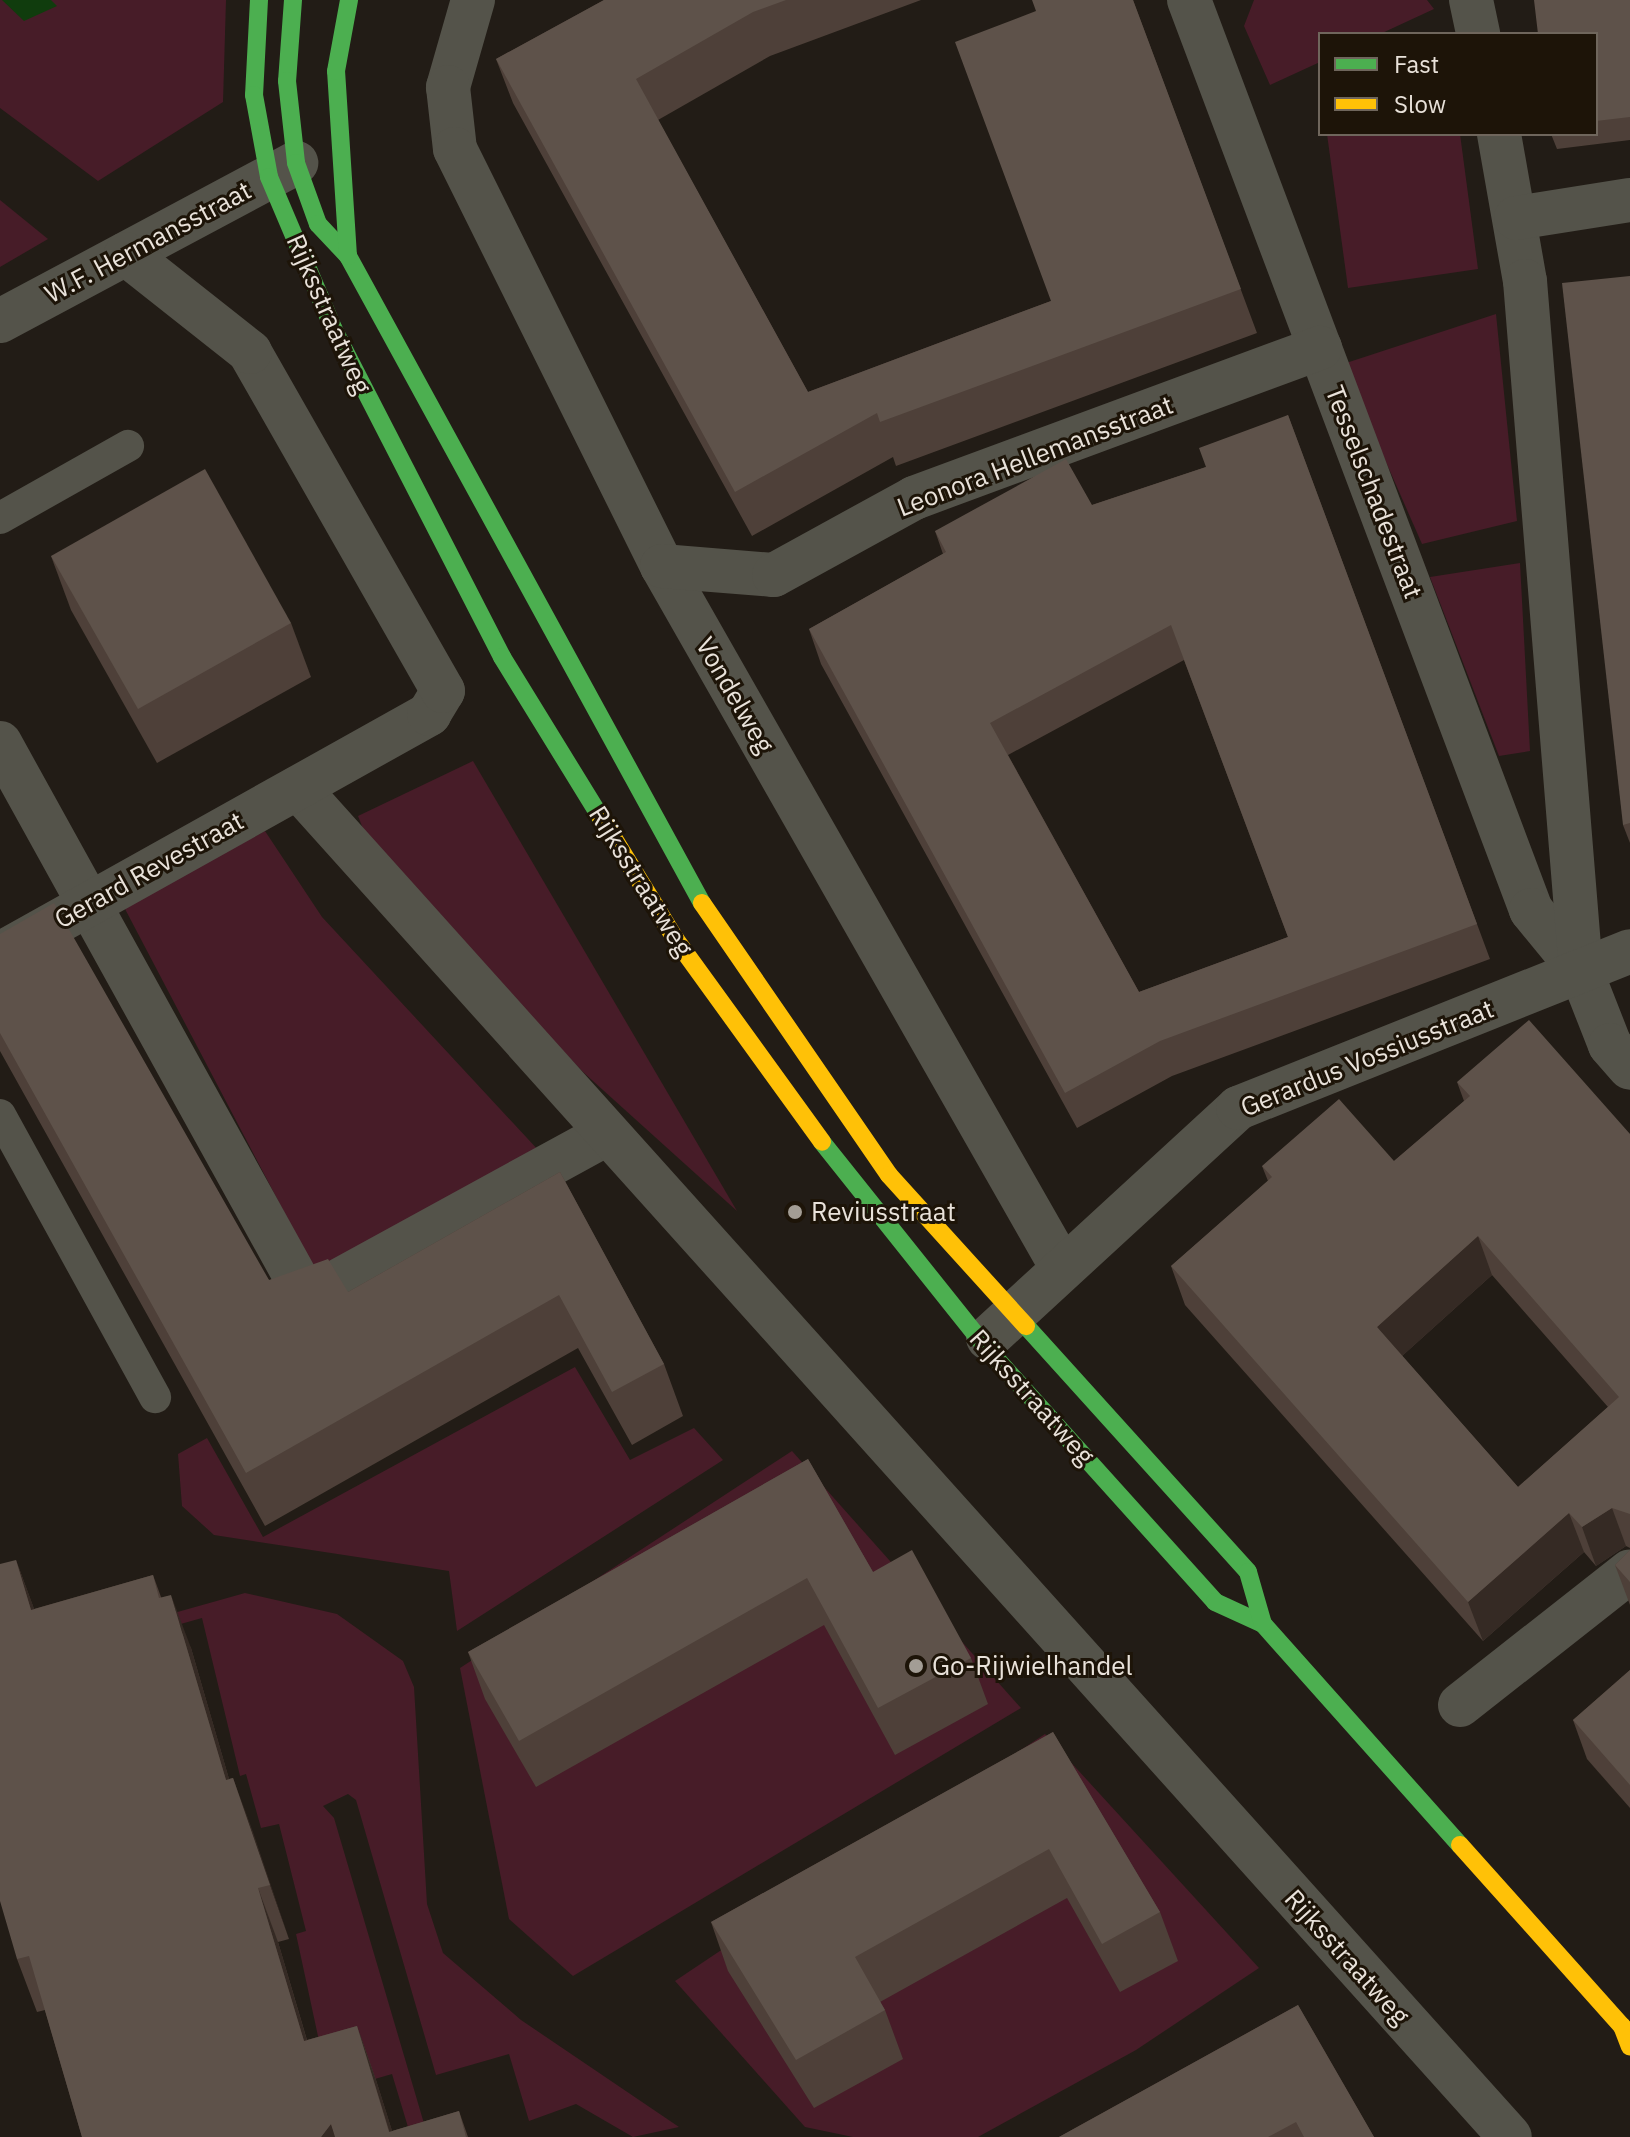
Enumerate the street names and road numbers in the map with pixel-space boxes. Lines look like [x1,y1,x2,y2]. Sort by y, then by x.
street label: W.F. Hermansstraat [40,174,256,310]
street label: Rijksstraatweg [280,229,378,399]
street label: Tesselschadestraat [1319,381,1429,603]
street label: Leonora Hellemansstraat [893,389,1177,523]
street label: Vondelweg [689,632,781,758]
street label: Rijksstraatweg [582,800,700,962]
street label: Gerard Revestraat [49,805,249,935]
street label: Gerardus Vossiusstraat [1236,993,1498,1123]
street label: Rijksstraatweg [963,1323,1101,1471]
street label: Rijksstraatweg [1278,1883,1416,2031]

